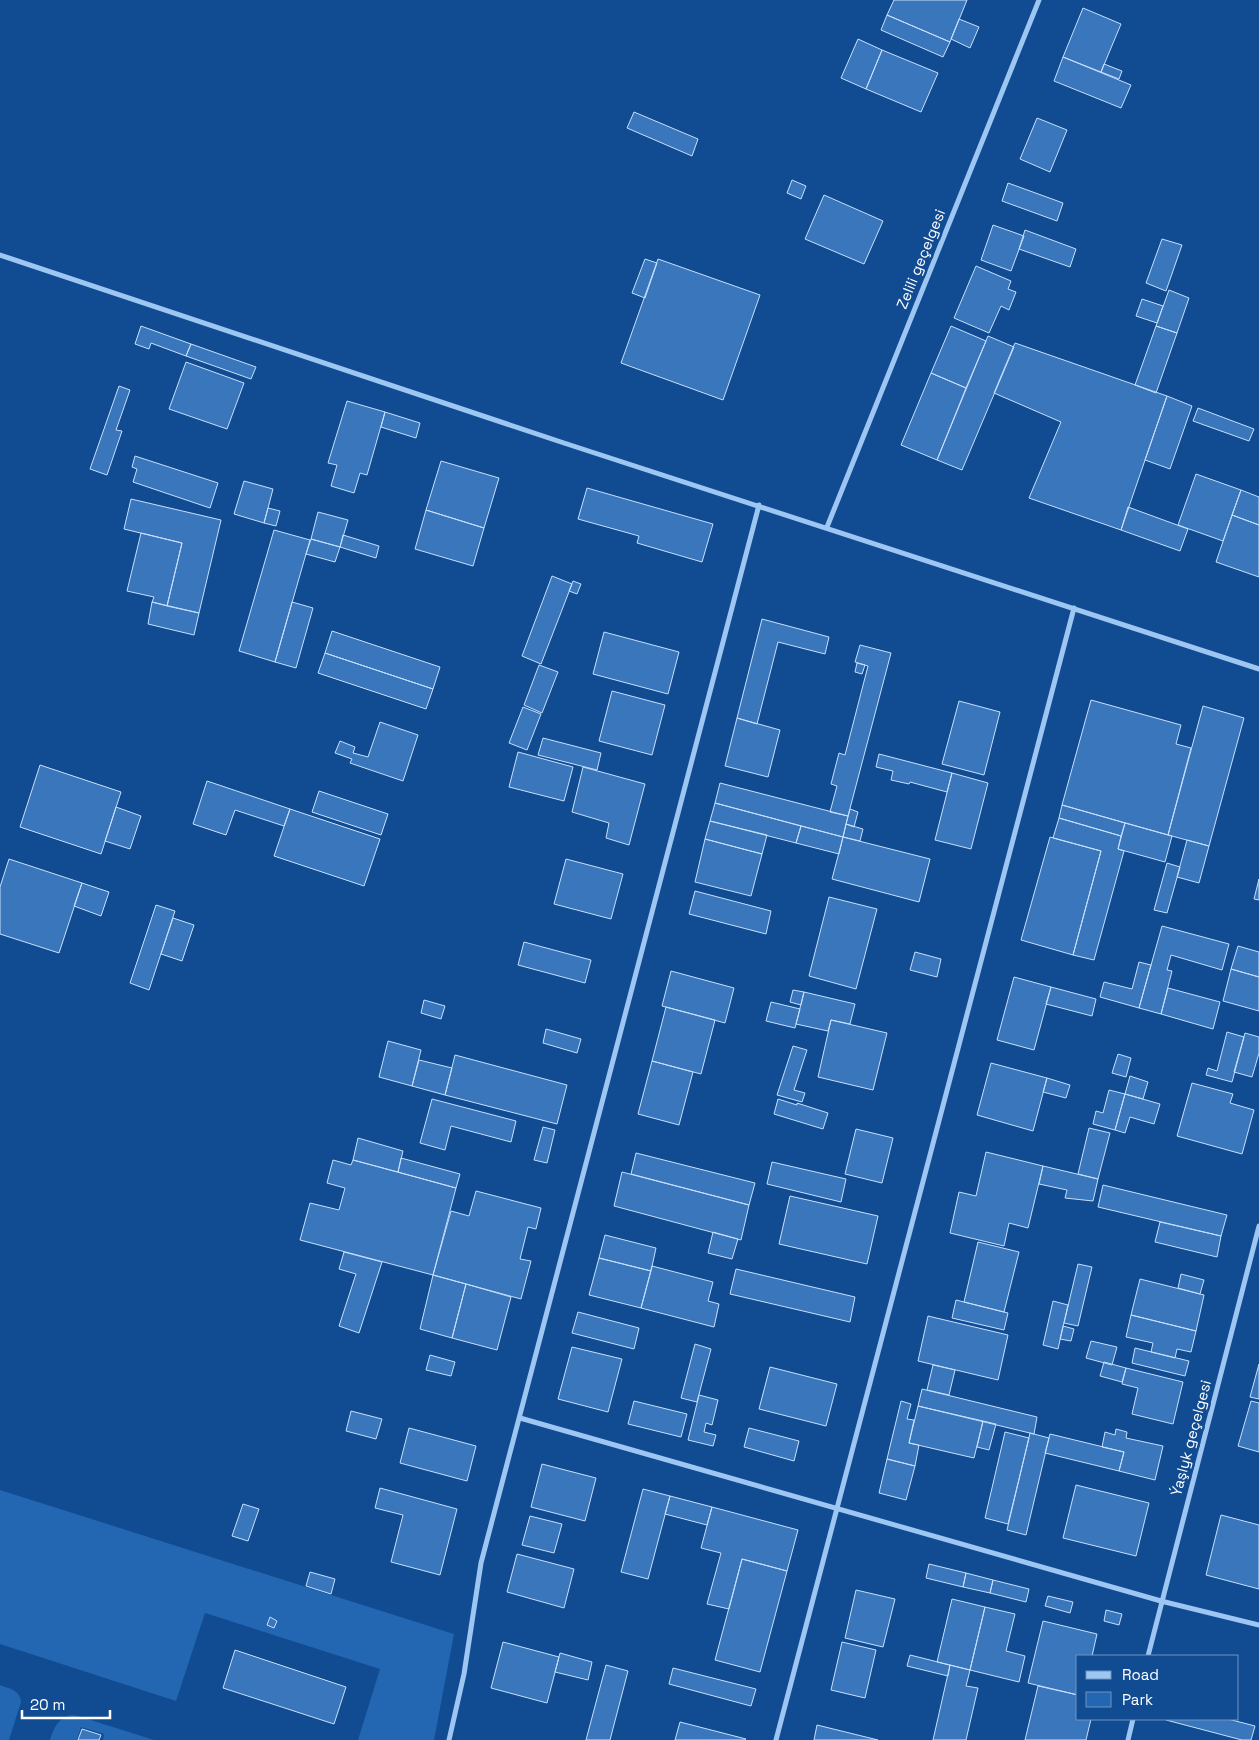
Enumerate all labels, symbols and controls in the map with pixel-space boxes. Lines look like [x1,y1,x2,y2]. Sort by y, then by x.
street label: Zelili geçelgesi [892,206,949,312]
street label: Ýaşlyk geçelgesi [1166,1378,1215,1498]
legend [1076,1655,1239,1720]
text: Road [1122,1665,1159,1684]
scale bar [22,1688,110,1720]
text: Park [1122,1690,1153,1709]
text: 20 m [30,1695,65,1714]

